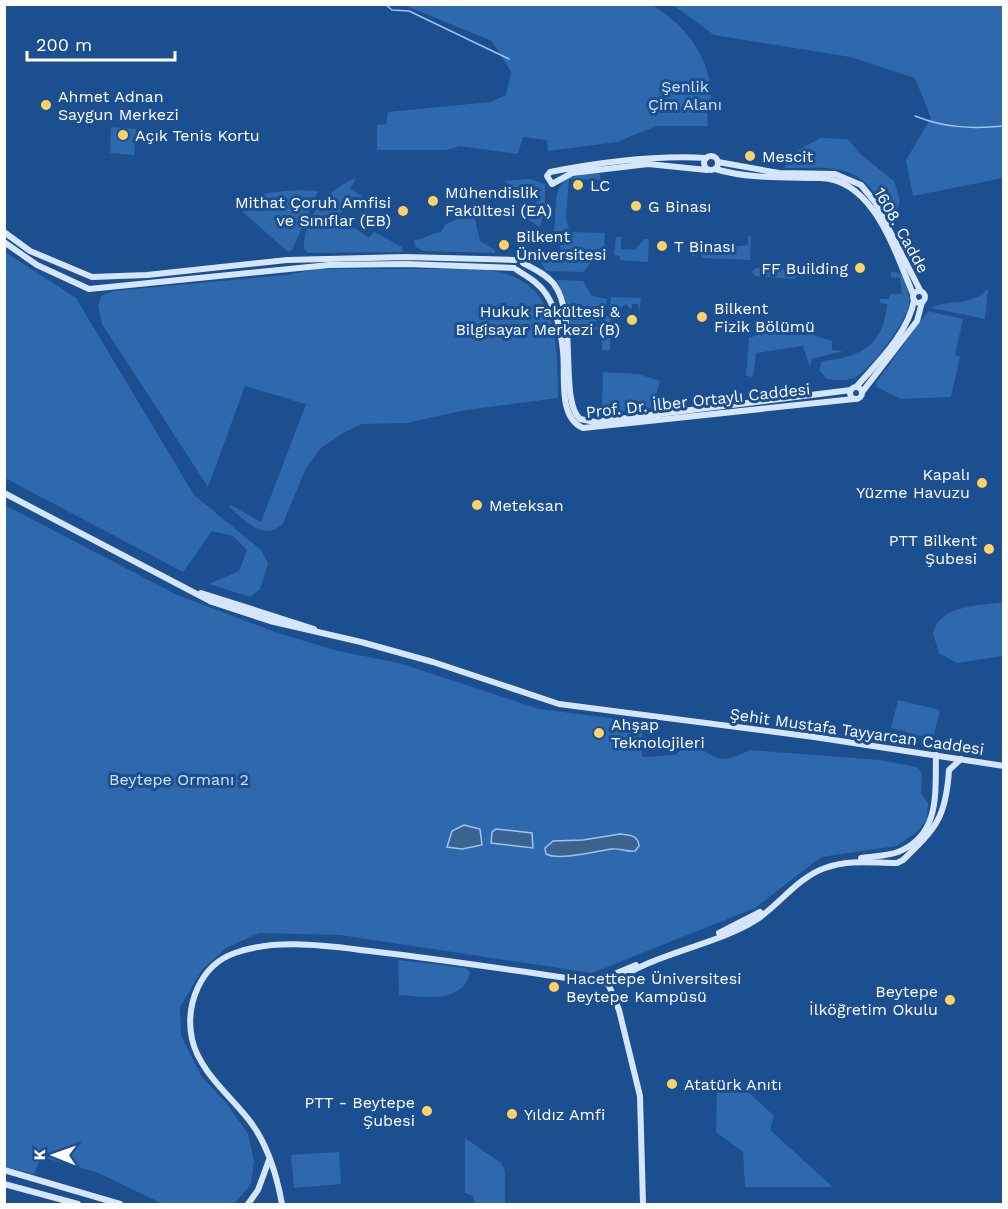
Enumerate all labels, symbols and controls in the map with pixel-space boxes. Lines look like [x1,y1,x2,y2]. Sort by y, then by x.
scale bar [27,24,176,62]
text: 200 m [36,34,92,55]
park label: Şenlik Çim Alanı [648,77,722,114]
place label: Ahmet Adnan Saygun Merkezi [58,87,179,124]
marker: Ahmet Adnan Saygun Merkezi [39,98,53,112]
place label: Açık Tenis Kortu [135,126,260,145]
marker: Açık Tenis Kortu [116,128,130,142]
place label: Mescit [762,147,813,166]
marker: Mescit [743,149,757,163]
place label: LC [590,176,610,195]
marker: LC [571,178,585,192]
place label: Mühendislik Fakültesi (EA) [445,183,552,220]
street label: 1608. Cadde [870,184,933,276]
place label: Mithat Çoruh Amfisi ve Sınıflar (EB) [235,193,391,230]
marker: Mühendislik Fakültesi (EA) [426,194,440,208]
place label: G Binası [648,197,711,216]
marker: G Binası [629,199,643,213]
marker: Mithat Çoruh Amfisi ve Sınıflar (EB) [396,204,410,218]
place label: Bilkent Üniversitesi [516,227,606,264]
place label: T Binası [674,237,735,256]
marker: Bilkent Üniversitesi [497,238,511,252]
marker: T Binası [655,239,669,253]
place label: FF Building [761,259,848,278]
marker: FF Building [853,261,867,275]
place label: Bilkent Fizik Bölümü [714,299,815,336]
place label: Hukuk Fakültesi & Bilgisayar Merkezi (B) [455,302,621,339]
marker: Bilkent Fizik Bölümü [695,310,709,324]
marker: Hukuk Fakültesi & Bilgisayar Merkezi (B) [625,313,639,327]
street label: Prof. Dr. İlber Ortaylı Caddesi [585,379,811,422]
place label: Kapalı Yüzme Havuzu [856,465,970,502]
marker: Kapalı Yüzme Havuzu [975,476,989,490]
place label: Meteksan [489,496,564,515]
marker: Meteksan [470,498,484,512]
place label: PTT Bilkent Şubesi [889,531,977,568]
marker: PTT Bilkent Şubesi [982,542,996,556]
street label: Şehit Mustafa Tayyarcan Caddesi [729,704,985,759]
place label: Ahşap Teknolojileri [611,715,705,752]
marker: Ahşap Teknolojileri [592,726,606,740]
park label: Beytepe Ormanı 2 [109,770,249,789]
place label: Hacettepe Üniversitesi Beytepe Kampüsü [566,969,741,1006]
marker: Hacettepe Üniversitesi Beytepe Kampüsü [547,980,561,994]
place label: Beytepe İlköğretim Okulu [809,982,938,1019]
marker: Beytepe İlköğretim Okulu [943,993,957,1007]
place label: Atatürk Anıtı [684,1075,782,1094]
marker: Atatürk Anıtı [665,1077,679,1091]
place label: PTT - Beytepe Şubesi [305,1093,415,1130]
marker: PTT - Beytepe Şubesi [420,1104,434,1118]
place label: Yıldız Amfi [524,1105,605,1124]
marker: Yıldız Amfi [505,1107,519,1121]
north arrow [24,1125,84,1185]
text: K [30,1149,49,1160]

